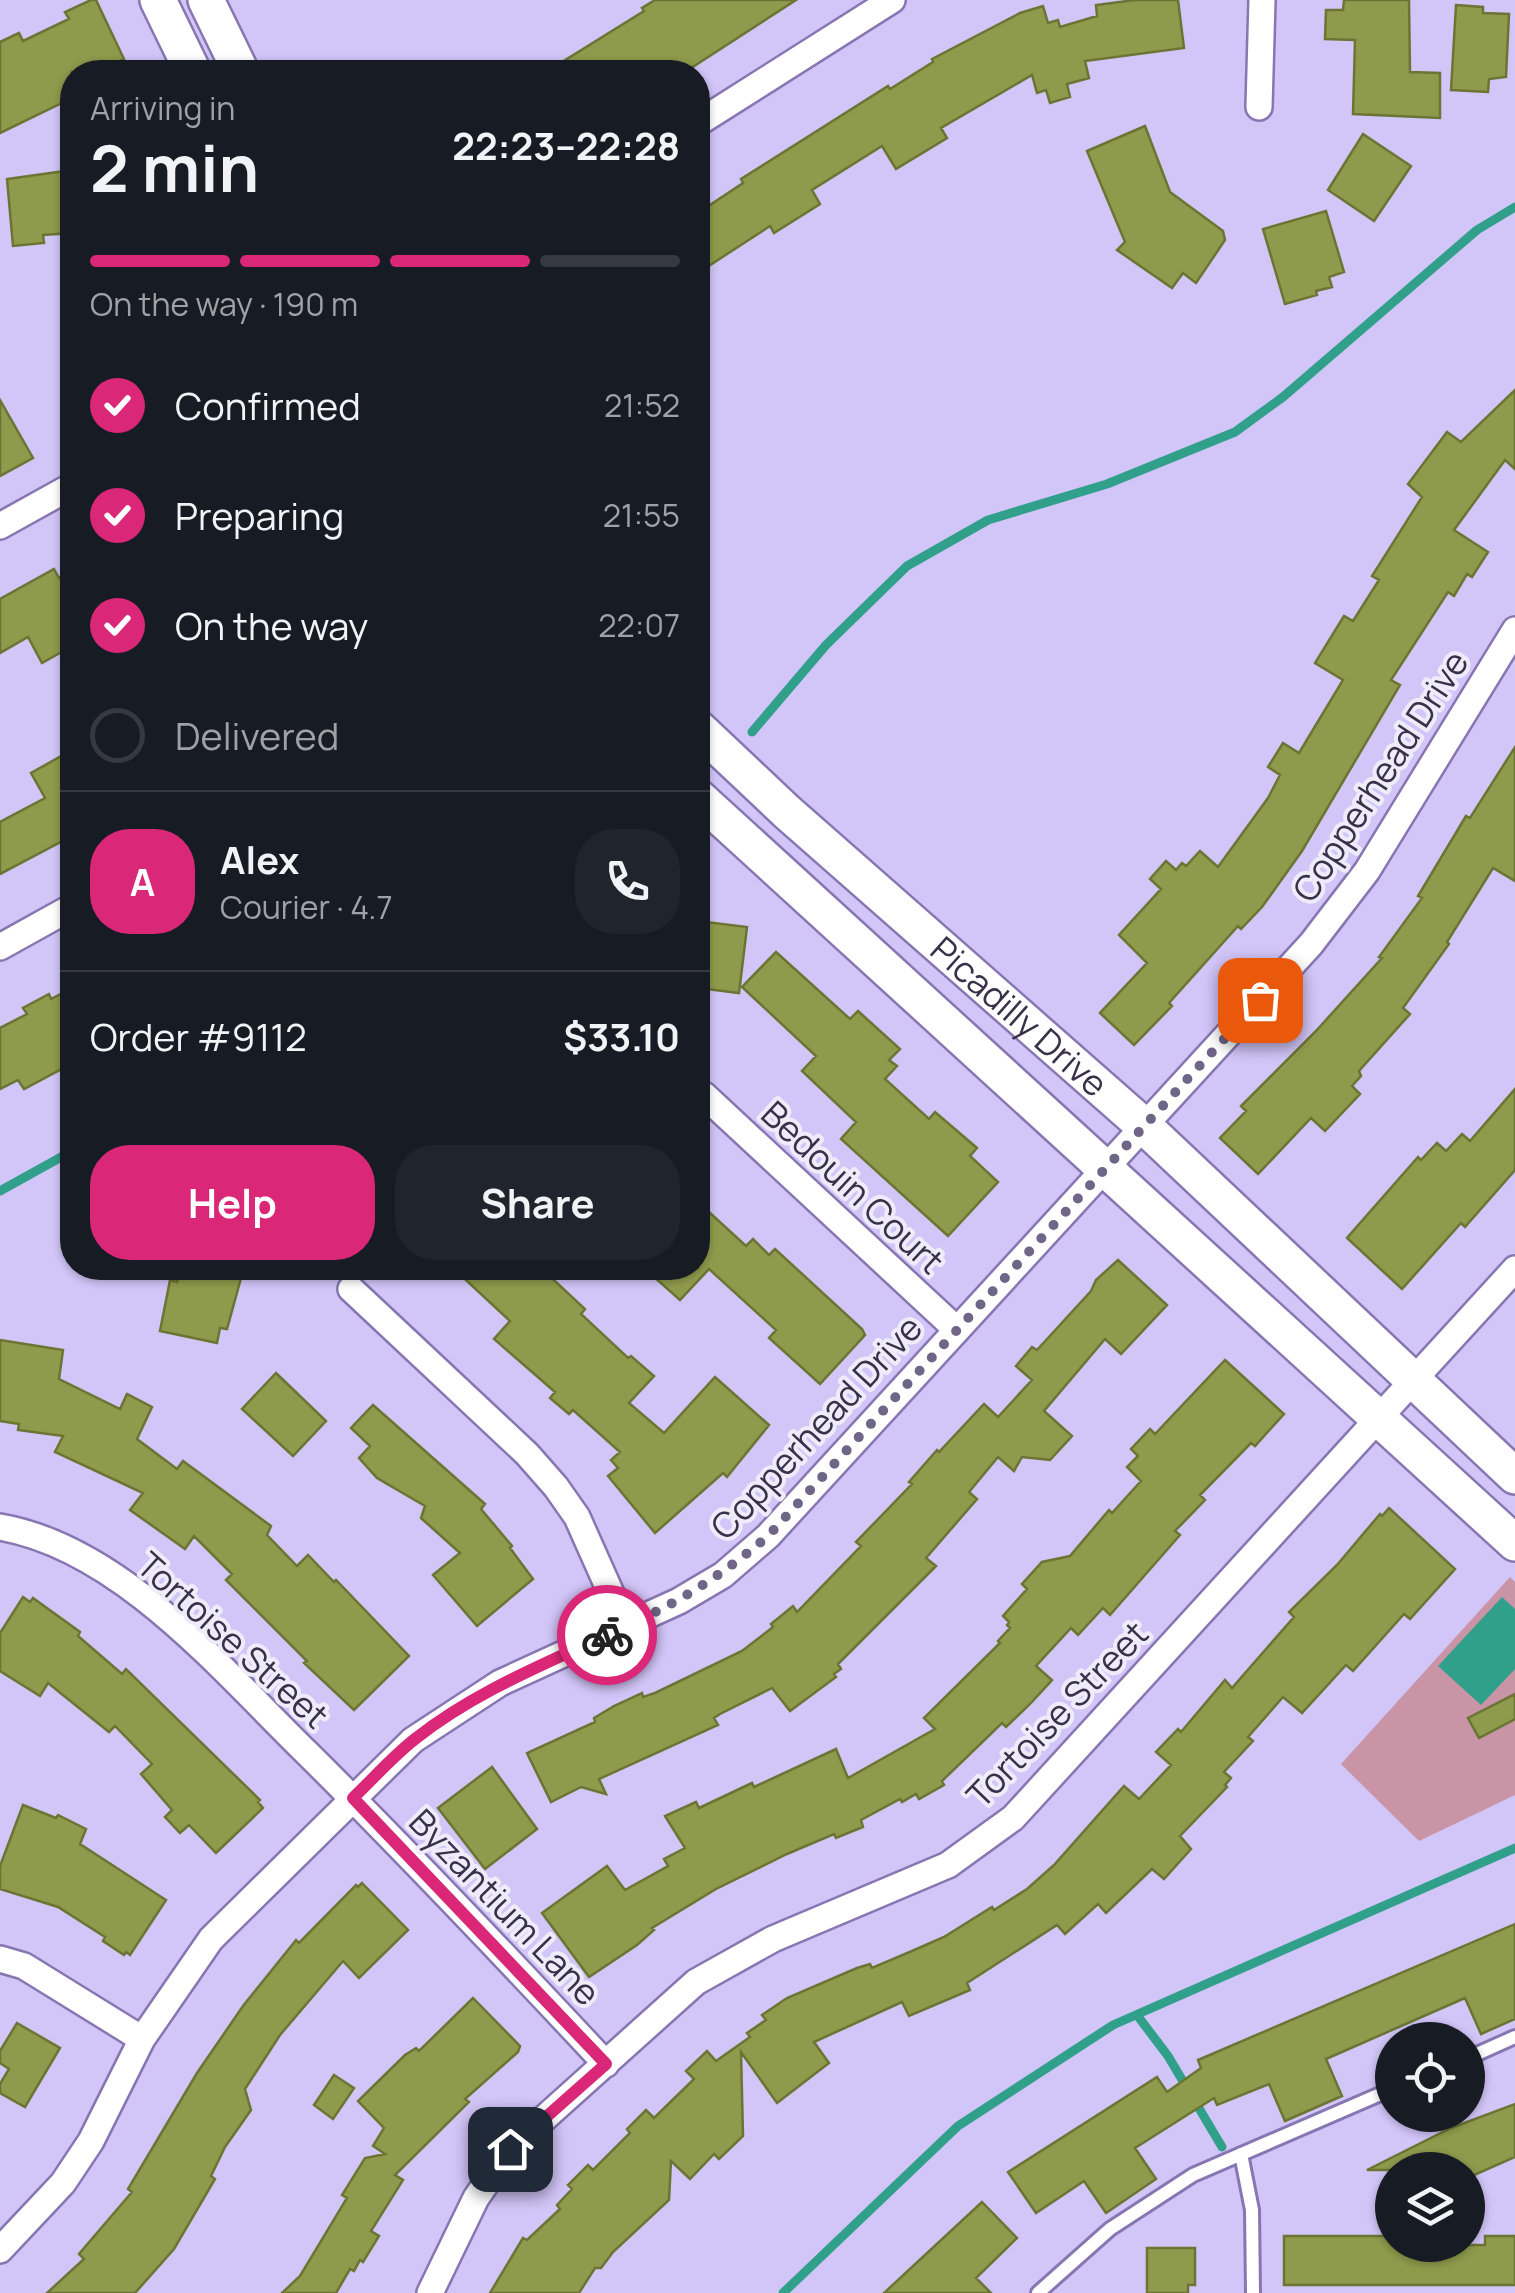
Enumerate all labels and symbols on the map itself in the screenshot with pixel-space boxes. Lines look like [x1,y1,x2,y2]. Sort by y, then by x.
street label: Copperhead Drive [1281,641,1479,911]
street label: Picadilly Drive [921,926,1118,1107]
pin [1218,958,1303,1043]
street label: Bedouin Court [751,1090,955,1284]
street label: Copperhead Drive [699,1305,933,1549]
street label: Tortoise Street [127,1541,339,1739]
courier [557,1585,657,1685]
street label: Tortoise Street [956,1610,1158,1818]
street label: Byzantium Lane [399,1798,611,2016]
pin [468,2107,553,2192]

